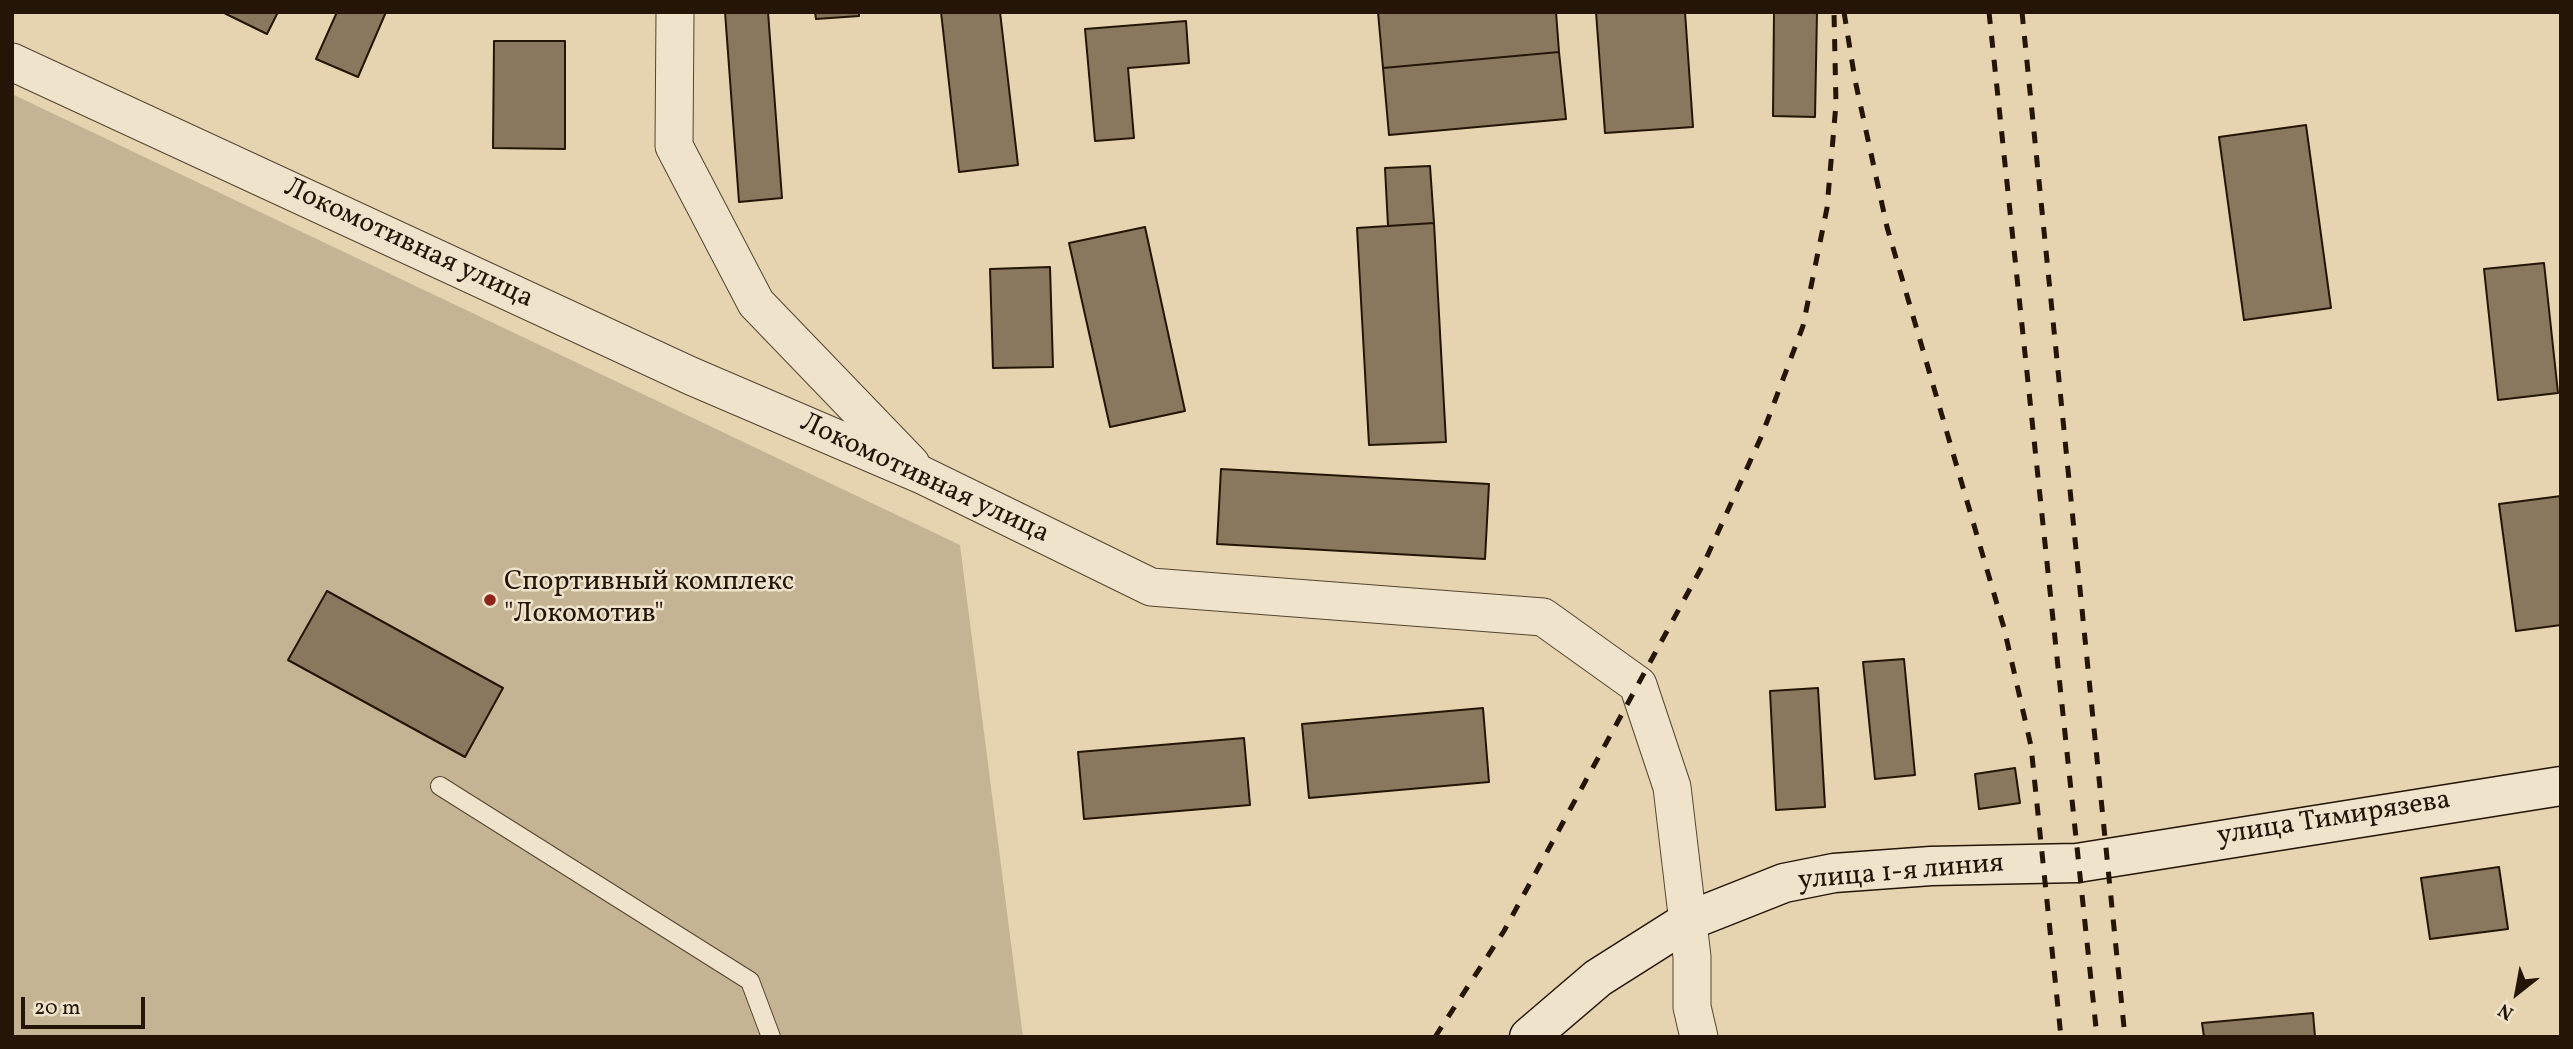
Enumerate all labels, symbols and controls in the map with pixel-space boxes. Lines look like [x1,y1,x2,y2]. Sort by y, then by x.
street label: Локомотивная улица [278,172,538,318]
street label: Локомотивная улица [794,407,1054,553]
place label: Спортивный комплекс "Локомотив" [504,567,794,633]
marker: Спортивный комплекс "Локомотив" [482,592,498,608]
street label: улица Тимирязева [2215,785,2453,855]
street label: улица 1-я линия [1797,848,2005,900]
north arrow [2482,958,2552,1028]
scale bar [24,982,149,1026]
text: 20 m [34,994,80,1023]
text: N [2494,996,2519,1026]

